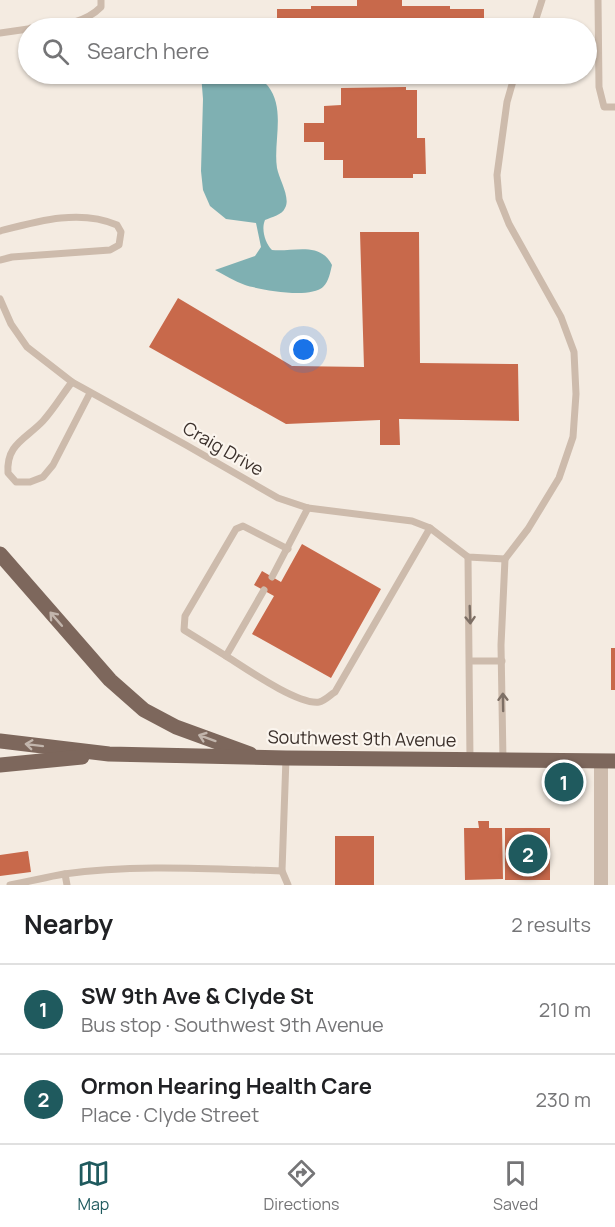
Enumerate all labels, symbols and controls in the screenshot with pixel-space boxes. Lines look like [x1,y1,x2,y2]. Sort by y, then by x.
search box [18,18,597,84]
icon: search [39,35,72,68]
text: Search here [87,36,209,66]
your location [289,335,318,364]
street label: Craig Drive [179,415,268,481]
one-way arrow [464,605,475,625]
one-way arrow [50,611,63,627]
one-way arrow [497,692,509,712]
street label: Southwest 9th Avenue [267,724,457,752]
one-way arrow [198,731,216,742]
one-way arrow [24,739,44,750]
pin: 1 [544,760,584,804]
pin: 2 [508,832,548,876]
text: Nearby [24,906,113,942]
text: 2 results [511,911,591,938]
text: SW 9th Ave & Clyde St [81,981,314,1011]
text: 1 [39,996,48,1023]
text: 210 m [539,996,591,1023]
text: Bus stop · Southwest 9th Avenue [81,1011,384,1038]
text: Ormon Hearing Health Care [81,1071,372,1101]
text: 2 [38,1086,49,1113]
text: 230 m [535,1086,591,1113]
text: Place · Clyde Street [81,1101,259,1128]
tab: Map [77,1157,110,1215]
tab: Directions [264,1157,339,1215]
tab: Saved [493,1157,538,1215]

